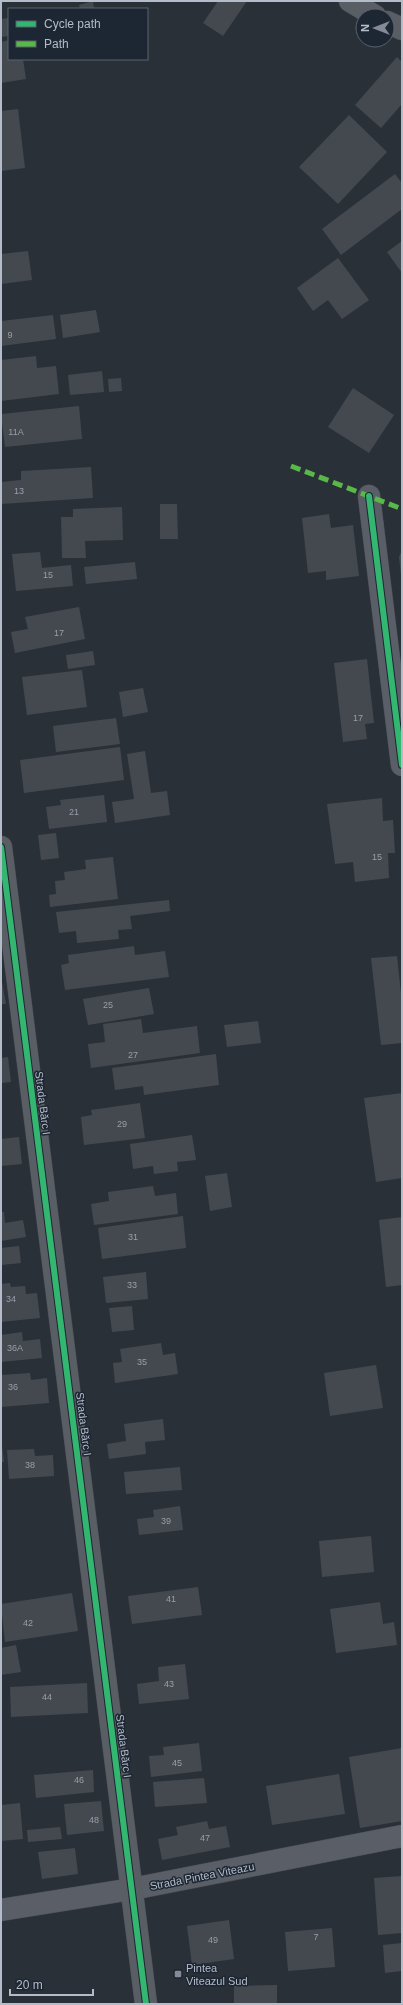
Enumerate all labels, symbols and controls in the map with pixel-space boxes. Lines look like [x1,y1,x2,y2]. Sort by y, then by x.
legend [8,8,148,60]
north arrow [355,8,395,48]
text: Cycle path [44,17,101,31]
text: N [359,24,371,32]
text: Path [44,37,69,51]
house number: 9 [7,330,13,340]
house number: 11A [8,427,24,437]
house number: 13 [14,486,24,496]
house number: 15 [43,570,53,580]
house number: 17 [54,628,64,638]
house number: 17 [353,713,363,723]
house number: 21 [69,807,79,817]
house number: 15 [372,852,382,862]
house number: 25 [103,1000,113,1010]
house number: 27 [128,1050,138,1060]
street label: Strada Bărc I [33,1070,53,1136]
house number: 29 [117,1119,127,1129]
house number: 31 [128,1232,138,1242]
house number: 33 [127,1280,137,1290]
house number: 34 [6,1294,16,1304]
house number: 36A [7,1343,23,1353]
house number: 35 [137,1357,147,1367]
house number: 36 [8,1382,18,1392]
street label: Strada Bărc I [74,1391,94,1457]
house number: 38 [25,1460,35,1470]
house number: 39 [161,1516,171,1526]
house number: 41 [166,1594,176,1604]
house number: 42 [23,1618,33,1628]
house number: 43 [164,1679,174,1689]
house number: 44 [42,1692,52,1702]
street label: Strada Bărc I [114,1713,134,1779]
house number: 45 [172,1758,182,1768]
house number: 46 [74,1775,84,1785]
house number: 48 [89,1815,99,1825]
house number: 47 [200,1833,210,1843]
street label: Strada Pintea Viteazu [149,1860,255,1892]
house number: 7 [313,1932,319,1942]
house number: 49 [208,1935,218,1945]
place label: Pintea Viteazul Sud [186,1962,248,1987]
marker: Pintea Viteazul Sud [173,1969,183,1979]
scale bar [10,1971,93,1997]
text: 20 m [16,1978,43,1992]

